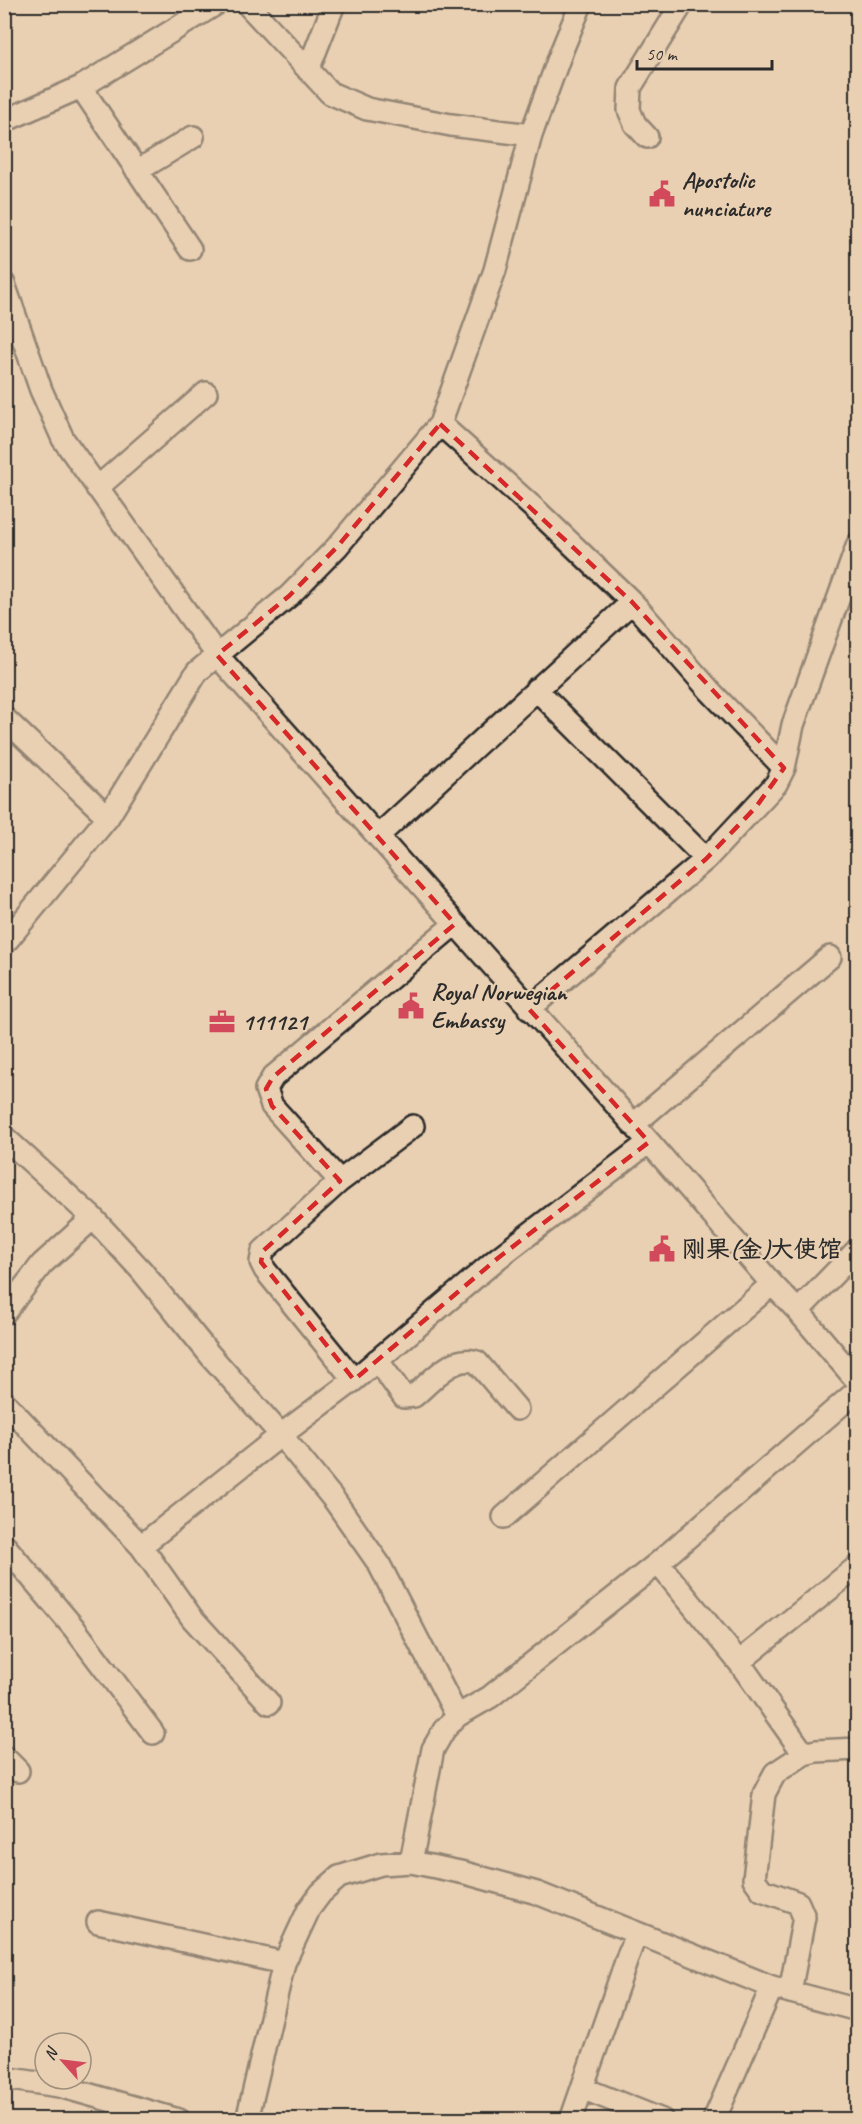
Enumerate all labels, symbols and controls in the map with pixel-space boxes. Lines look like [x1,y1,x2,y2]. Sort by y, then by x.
scale bar [637,33,772,71]
text: 50 m [646,43,679,65]
place label: Apostolic nunciature [682,165,772,223]
public building icon: Apostolic nunciature [647,179,677,209]
place label: Royal Norwegian Embassy [431,977,568,1035]
public building icon: Royal Norwegian Embassy [396,991,426,1021]
office icon: 111121 [207,1007,237,1037]
place label: 111121 [242,1007,310,1037]
public building icon: 刚果(金)大使馆 [647,1234,677,1264]
place label: 刚果(金)大使馆 [682,1234,842,1264]
north arrow [33,2031,93,2091]
text: N [39,2043,63,2063]

